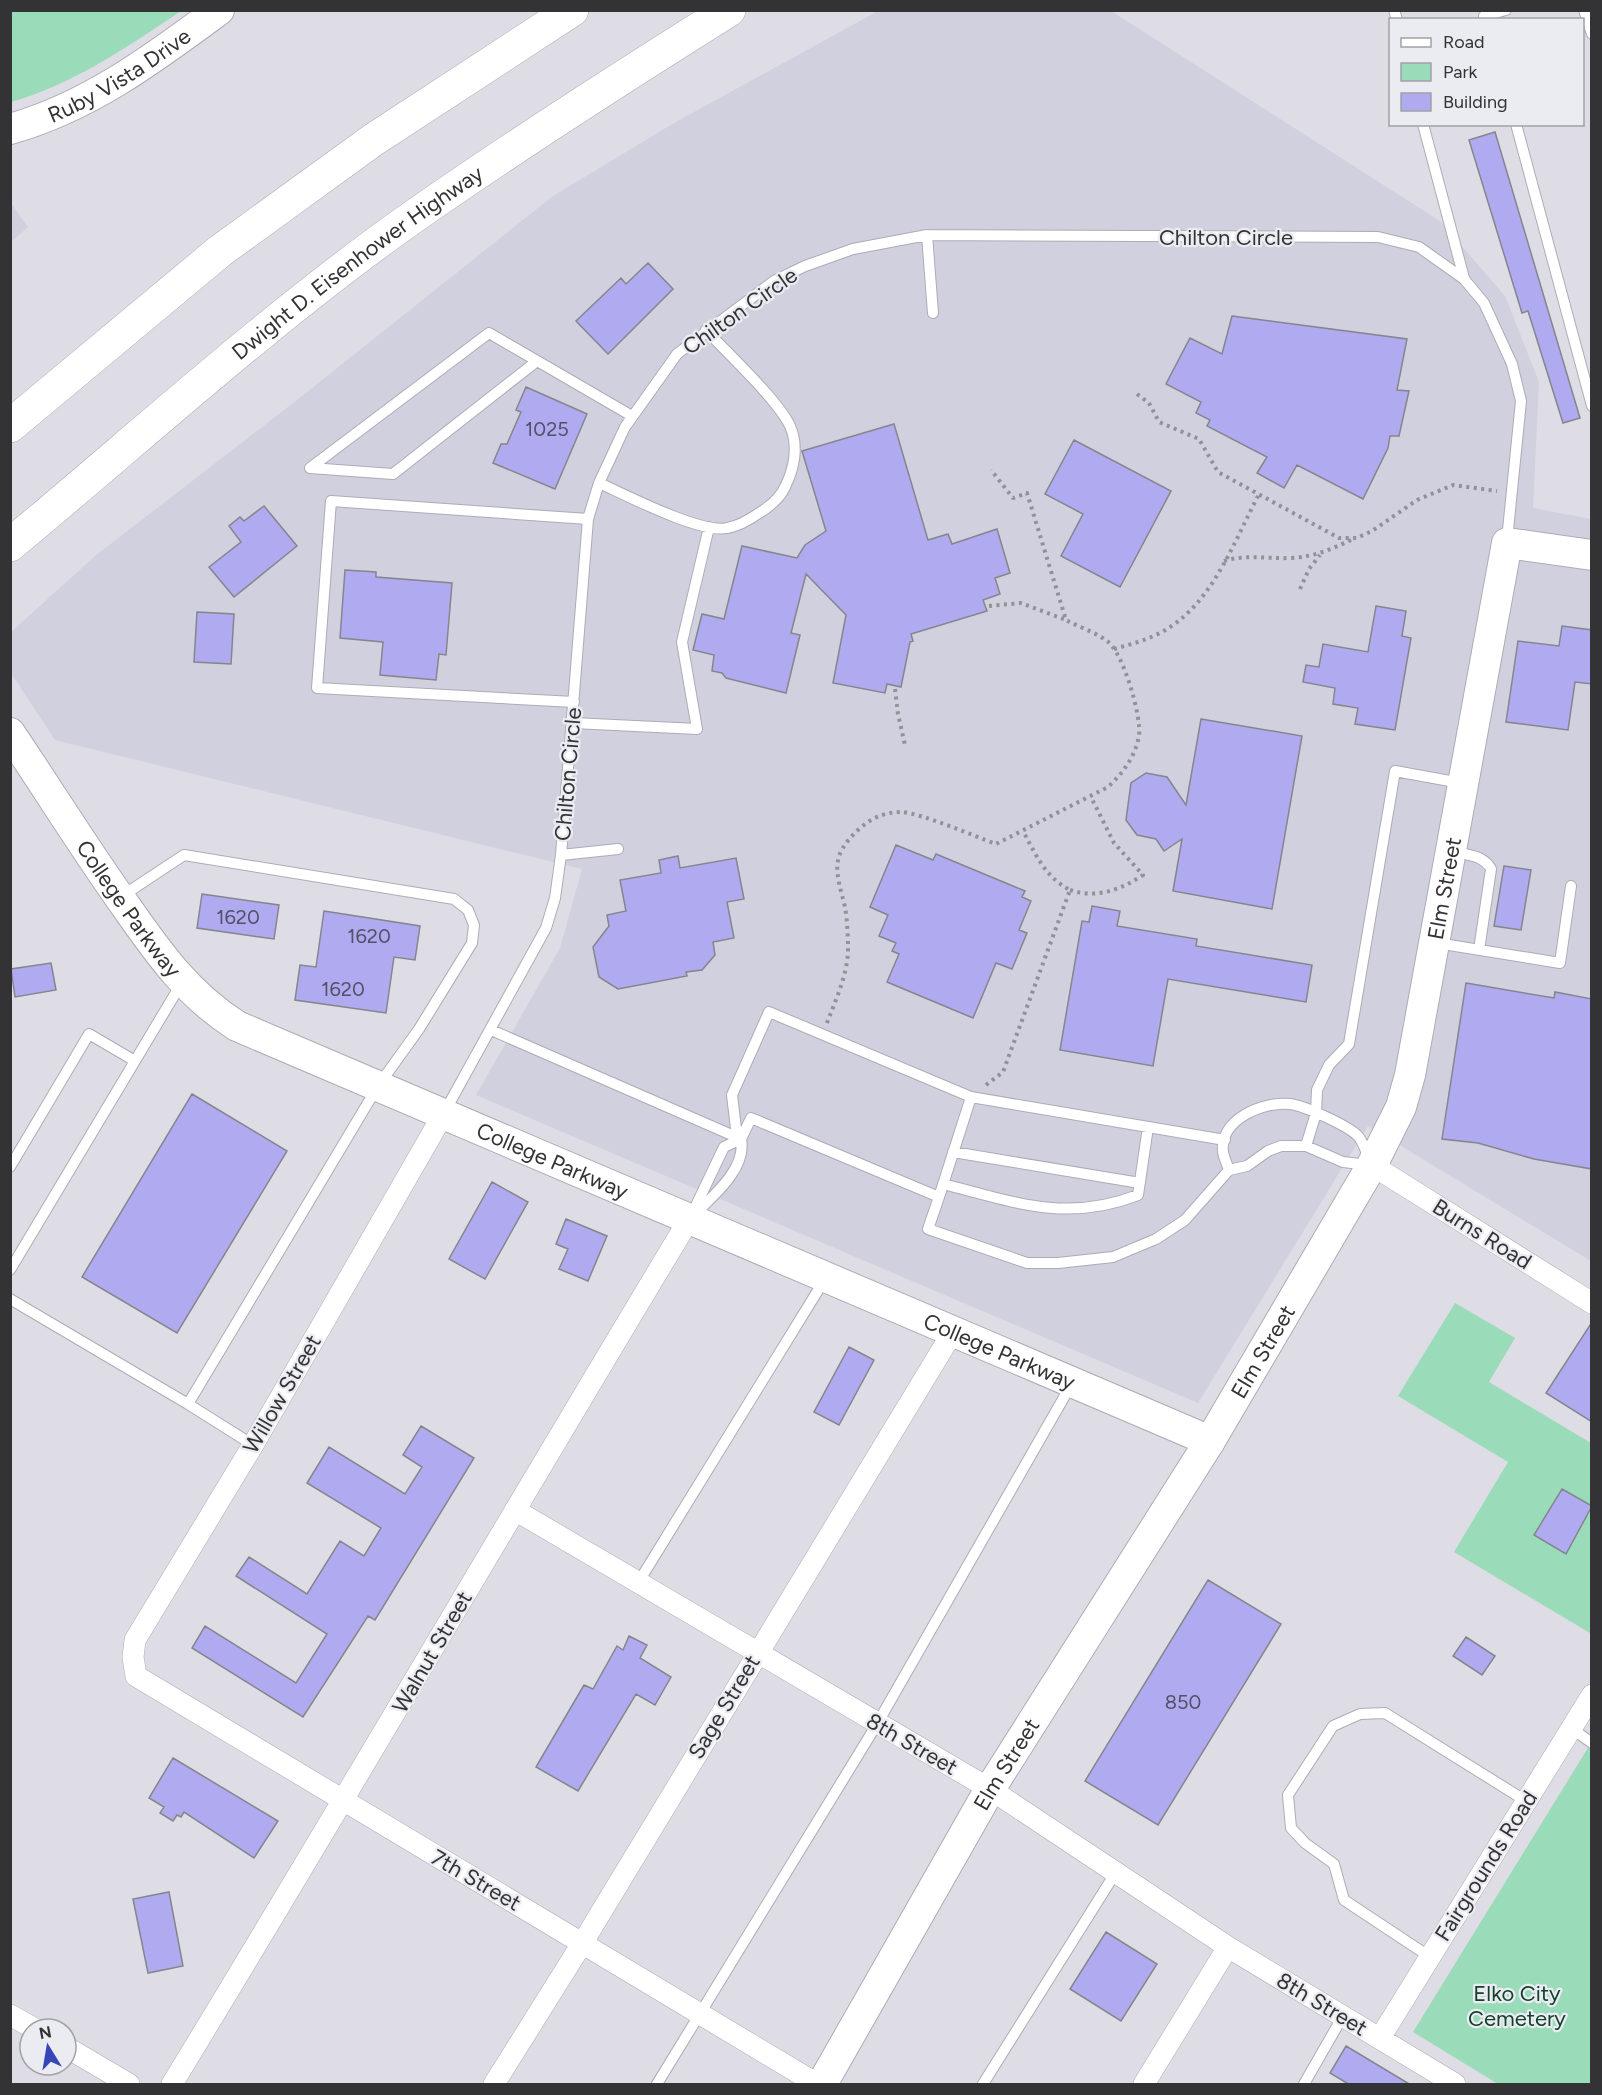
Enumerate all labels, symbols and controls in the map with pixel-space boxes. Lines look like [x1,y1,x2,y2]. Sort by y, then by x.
legend [1389,18,1584,126]
street label: Ruby Vista Drive [43,22,196,128]
text: Road [1443,31,1484,53]
text: Park [1443,61,1478,83]
text: Building [1443,91,1508,113]
street label: Dwight D. Eisenhower Highway [226,159,488,365]
street label: Chilton Circle [1159,224,1293,251]
street label: Chilton Circle [677,262,803,360]
house number: 1025 [525,417,569,441]
street label: Chilton Circle [549,706,587,842]
street label: College Parkway [71,835,187,983]
street label: Elm Street [1421,835,1467,942]
house number: 1620 [216,905,260,929]
house number: 1620 [347,924,391,948]
house number: 1620 [321,977,365,1001]
street label: College Parkway [473,1116,633,1205]
street label: Burns Road [1427,1193,1537,1275]
street label: Elm Street [1225,1300,1300,1403]
street label: College Parkway [920,1307,1080,1396]
street label: Willow Street [237,1330,327,1458]
street label: Walnut Street [386,1586,478,1718]
street label: Sage Street [682,1650,766,1764]
house number: 850 [1165,1690,1201,1714]
street label: 8th Street [861,1707,963,1781]
street label: Elm Street [967,1713,1045,1815]
street label: Fairgrounds Road [1429,1786,1543,1946]
street label: 7th Street [426,1843,526,1917]
street label: 8th Street [1272,1966,1372,2042]
park label: Elko City Cemetery [1468,1980,1566,2032]
north arrow [18,2017,78,2077]
text: N [37,2022,53,2043]

